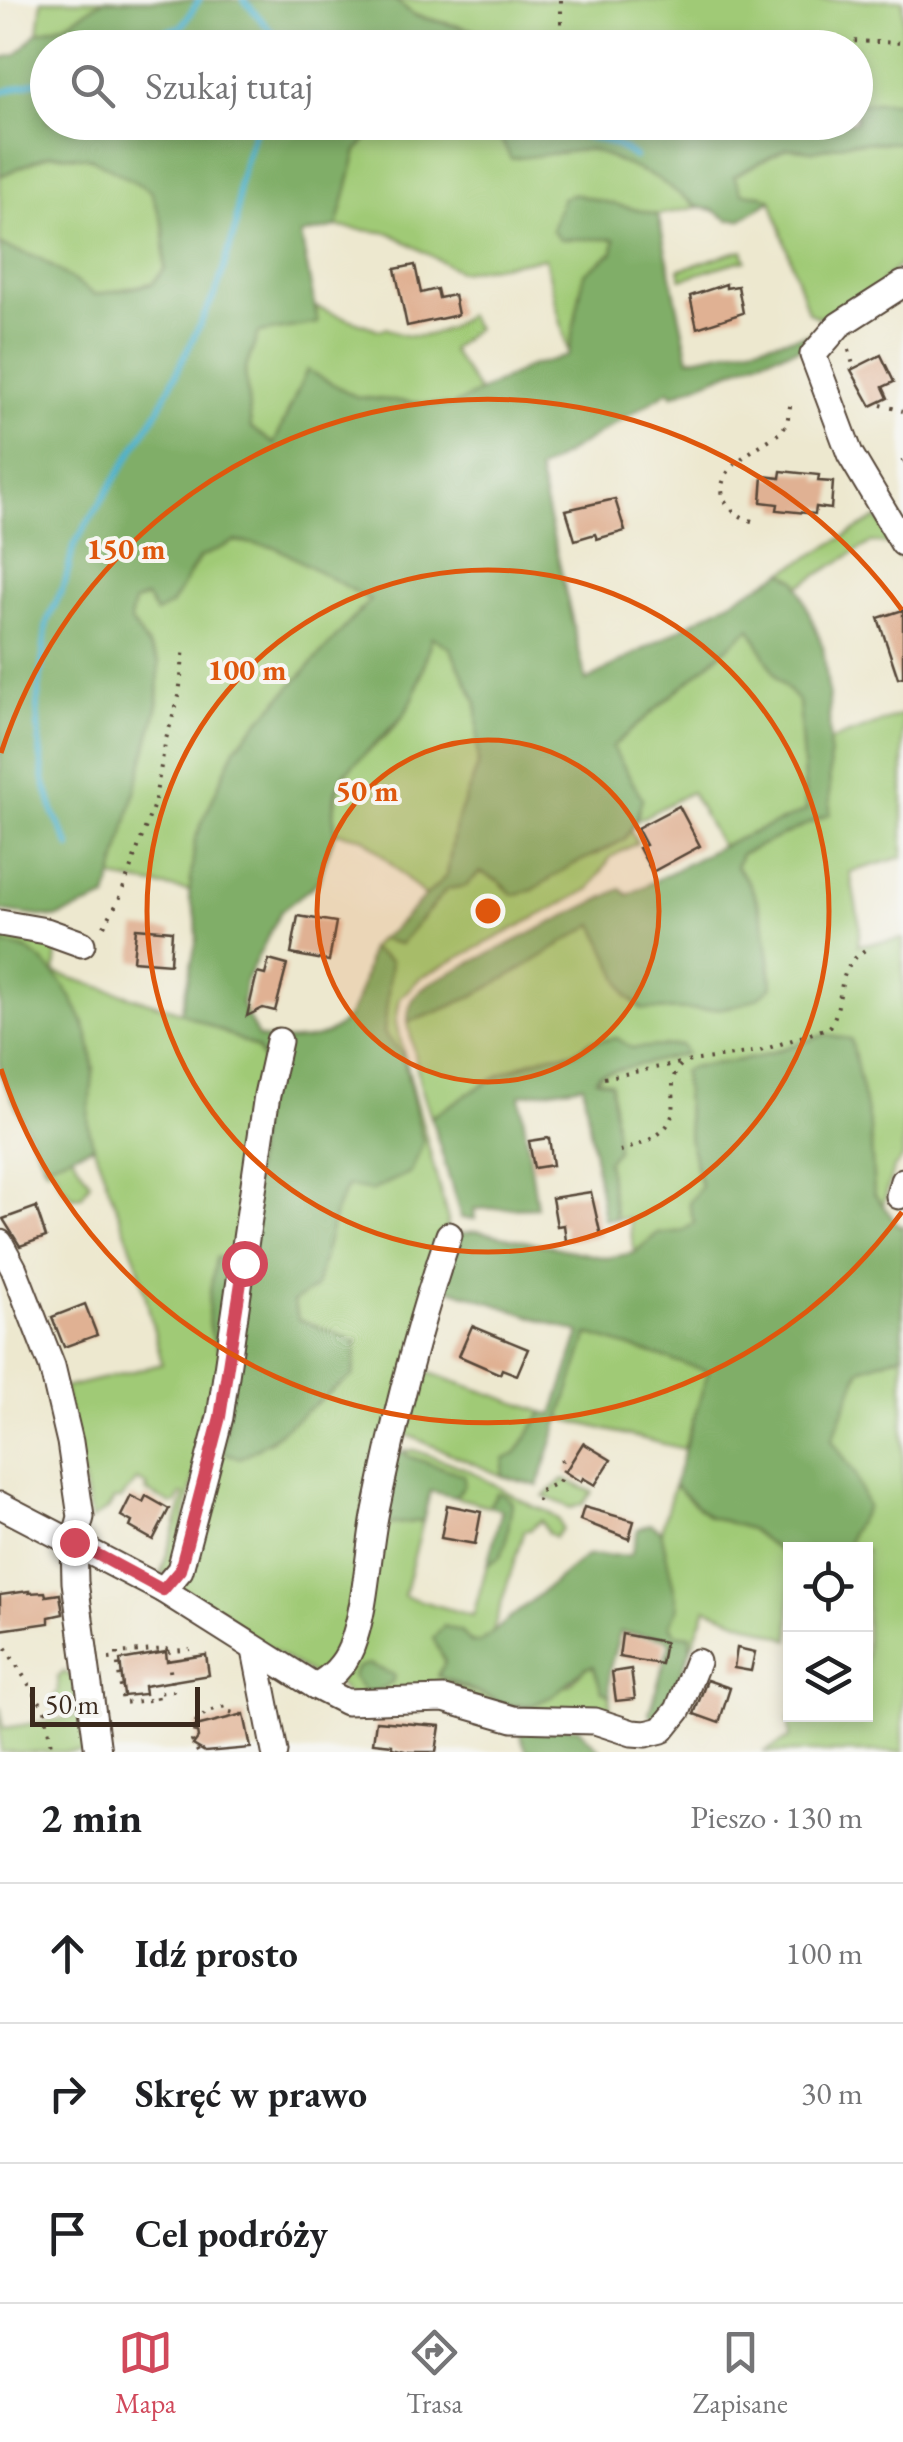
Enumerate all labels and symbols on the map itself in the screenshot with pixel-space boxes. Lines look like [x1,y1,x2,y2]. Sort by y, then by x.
text: 150 m [87,529,165,568]
text: 100 m [208,650,286,689]
text: 50 m [335,771,399,810]
centre of rings [470,893,506,929]
route start [222,1241,268,1287]
route end [52,1520,98,1566]
scale bar [30,1682,200,1726]

